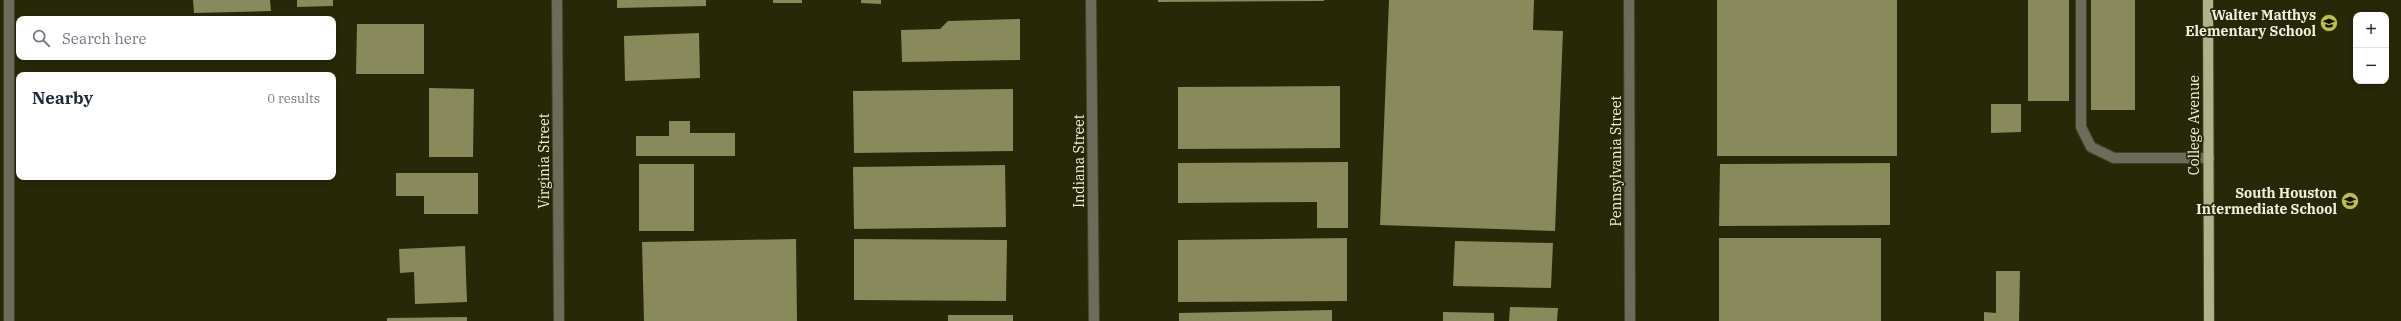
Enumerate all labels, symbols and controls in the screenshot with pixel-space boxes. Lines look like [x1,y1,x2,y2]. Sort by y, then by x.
place label: Walter Matthys Elementary School [2185,6,2316,40]
map controls [2353,12,2389,84]
button: + [2353,12,2389,48]
school or university icon: Walter Matthys Elementary School [2319,13,2339,33]
search box [16,16,336,60]
icon: search [30,27,52,49]
text: Search here [62,29,147,48]
button: − [2353,48,2389,84]
street label: College Avenue [2185,75,2203,175]
text: Nearby [32,87,93,109]
text: 0 results [267,90,320,107]
street label: Pennsylvania Street [1607,96,1625,226]
street label: Virginia Street [535,113,553,209]
street label: Indiana Street [1070,114,1088,208]
place label: South Houston Intermediate School [2196,184,2337,218]
school or university icon: South Houston Intermediate School [2340,191,2360,211]

